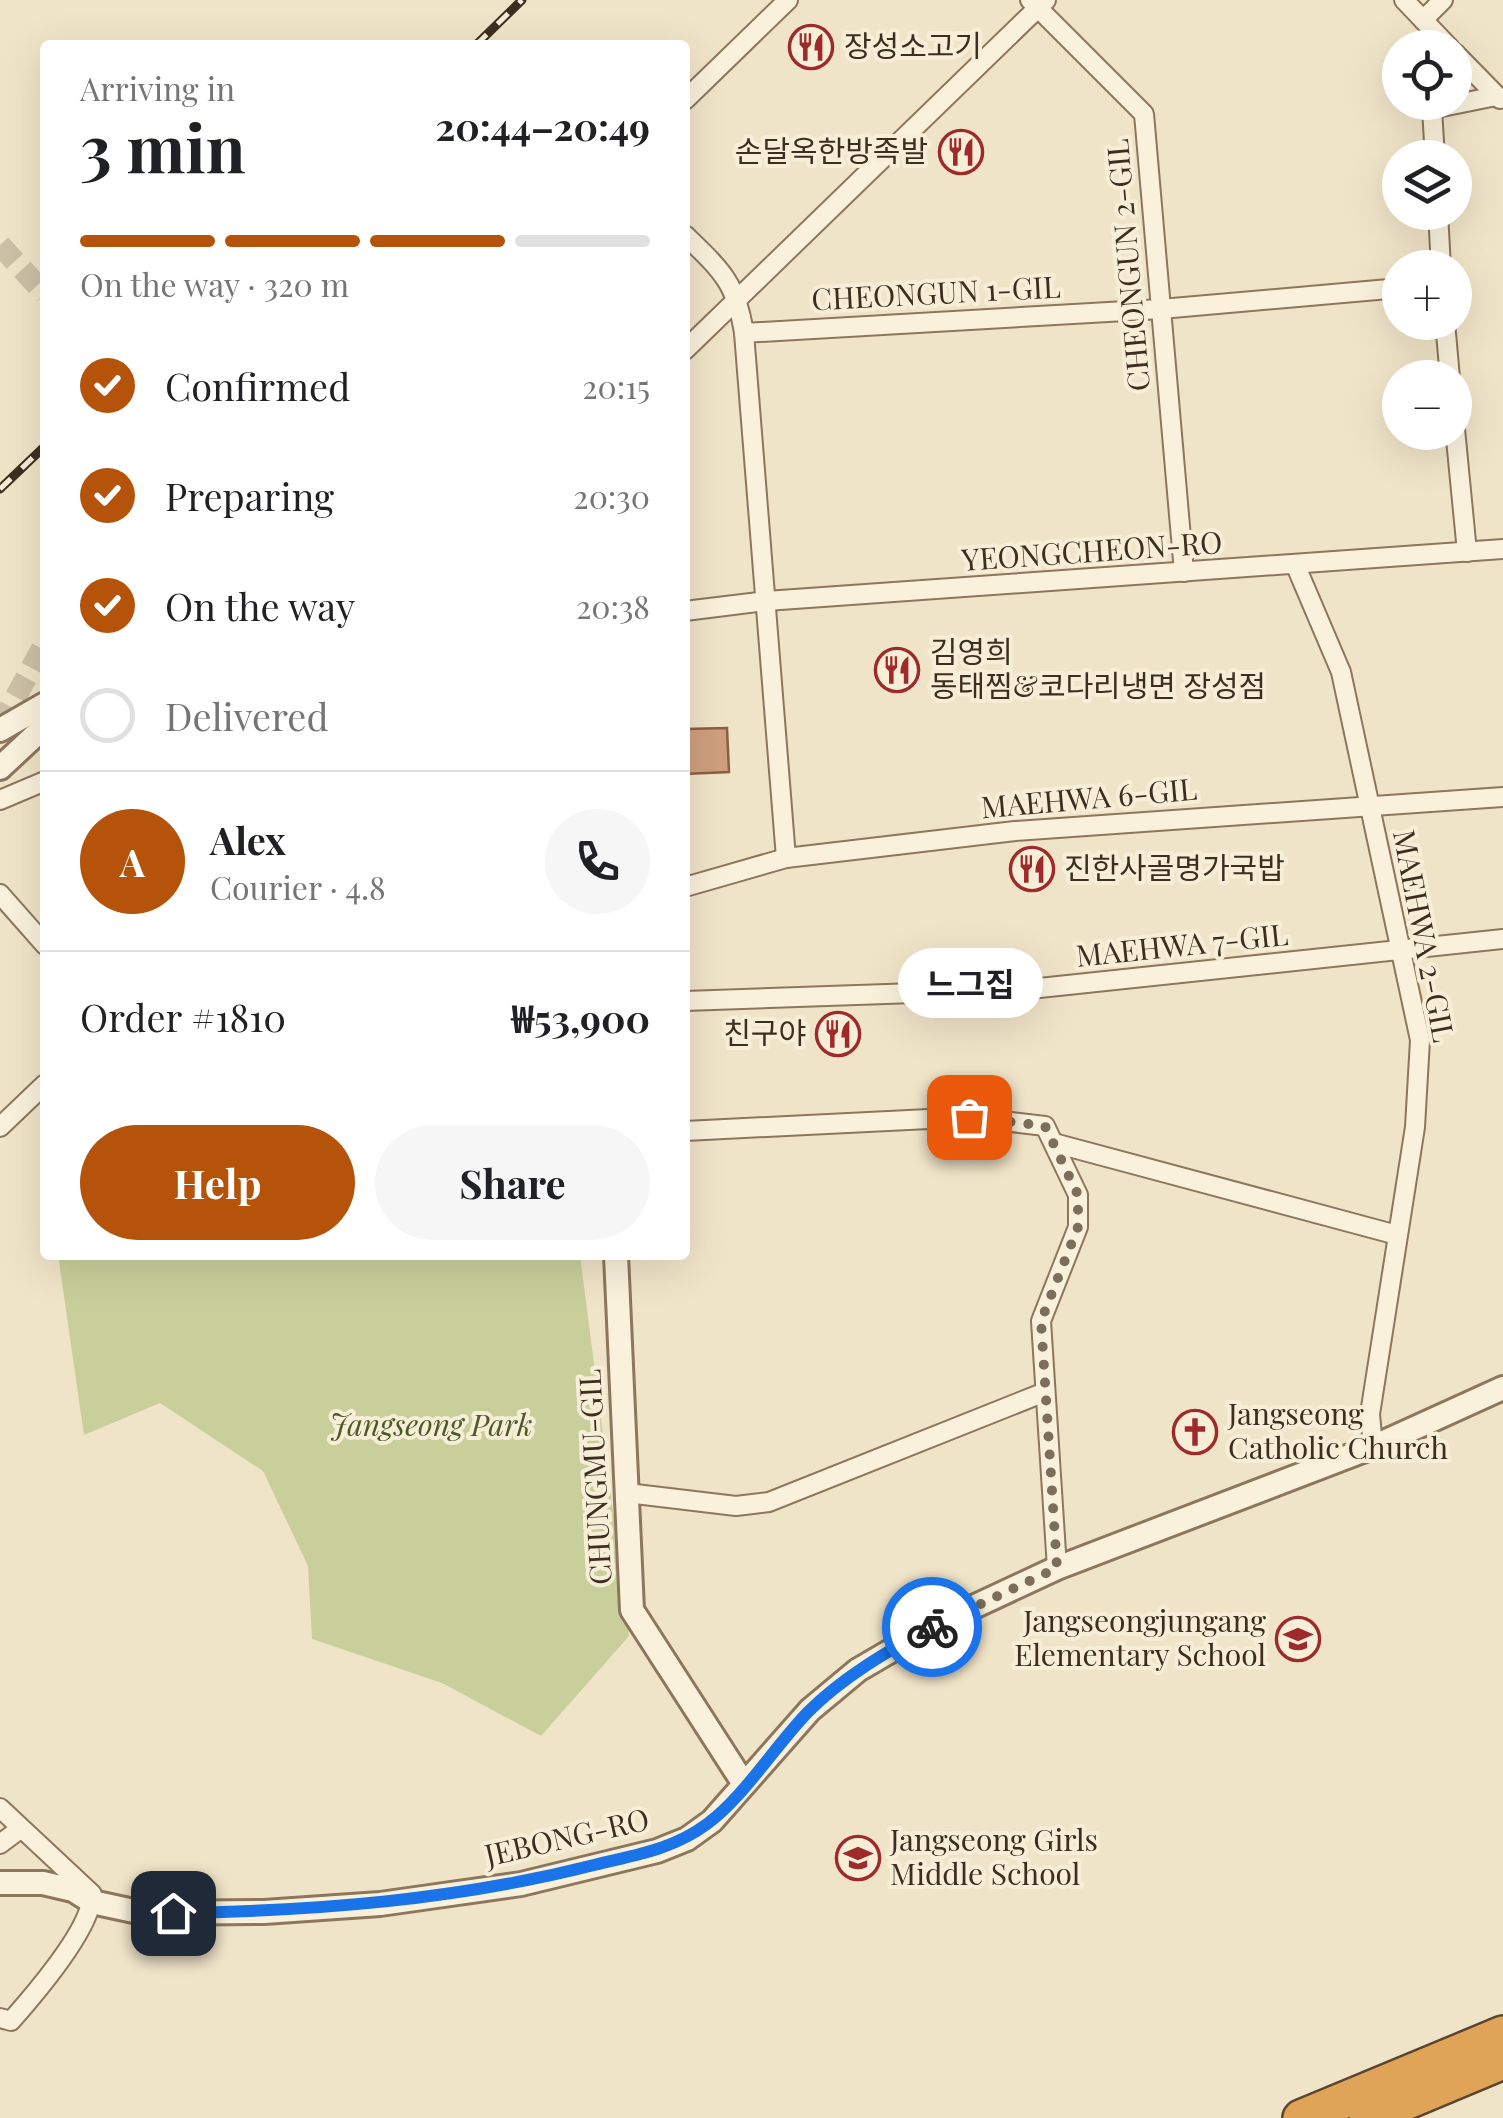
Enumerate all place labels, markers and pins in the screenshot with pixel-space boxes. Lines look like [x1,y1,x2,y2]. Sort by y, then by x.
restaurant icon: 장성소고기 [788,24,834,70]
place label: 장성소고기 [844,25,982,65]
restaurant icon: 손달옥한방족발 [938,129,984,175]
place label: 손달옥한방족발 [735,130,928,170]
place label: 김영희 동태찜&코다리냉면 장성점 [930,631,1266,705]
restaurant icon: 김영희 동태찜&코다리냉면 장성점 [874,647,920,693]
restaurant icon: 진한사골명가국밥 [1009,846,1055,892]
place label: 진한사골명가국밥 [1064,847,1285,887]
callout: 느그집 [896,947,1042,1017]
restaurant icon: 친구야 [815,1011,861,1057]
place label: 친구야 [723,1012,806,1052]
pin [927,1075,1012,1160]
place label: Jangseong Catholic Church [1227,1393,1448,1467]
church icon: Jangseong Catholic Church [1172,1409,1218,1455]
place label: Jangseongjungang Elementary School [1014,1600,1266,1674]
school or university icon: Jangseongjungang Elementary School [1275,1616,1321,1662]
place label: Jangseong Girls Middle School [889,1819,1098,1893]
school or university icon: Jangseong Girls Middle School [835,1835,881,1881]
pin [131,1871,216,1956]

